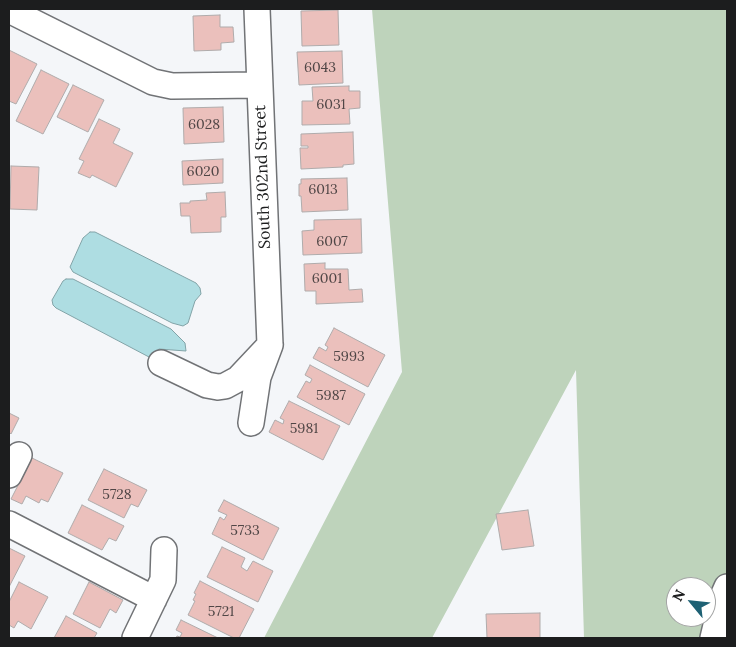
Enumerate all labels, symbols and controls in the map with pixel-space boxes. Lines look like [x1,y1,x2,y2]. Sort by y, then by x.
house number: 6043 [304,60,336,76]
house number: 6031 [316,97,346,113]
street label: South 302nd Street [251,105,275,249]
house number: 6028 [188,117,220,133]
house number: 6020 [187,164,219,180]
house number: 6013 [308,182,338,198]
house number: 6007 [316,234,348,250]
house number: 6001 [312,271,342,287]
house number: 5993 [333,349,365,365]
house number: 5987 [316,388,346,404]
house number: 5981 [290,421,318,437]
house number: 5728 [102,487,132,503]
house number: 5733 [230,523,260,539]
north arrow [666,577,716,627]
text: N [668,586,689,604]
house number: 5721 [208,604,234,620]

